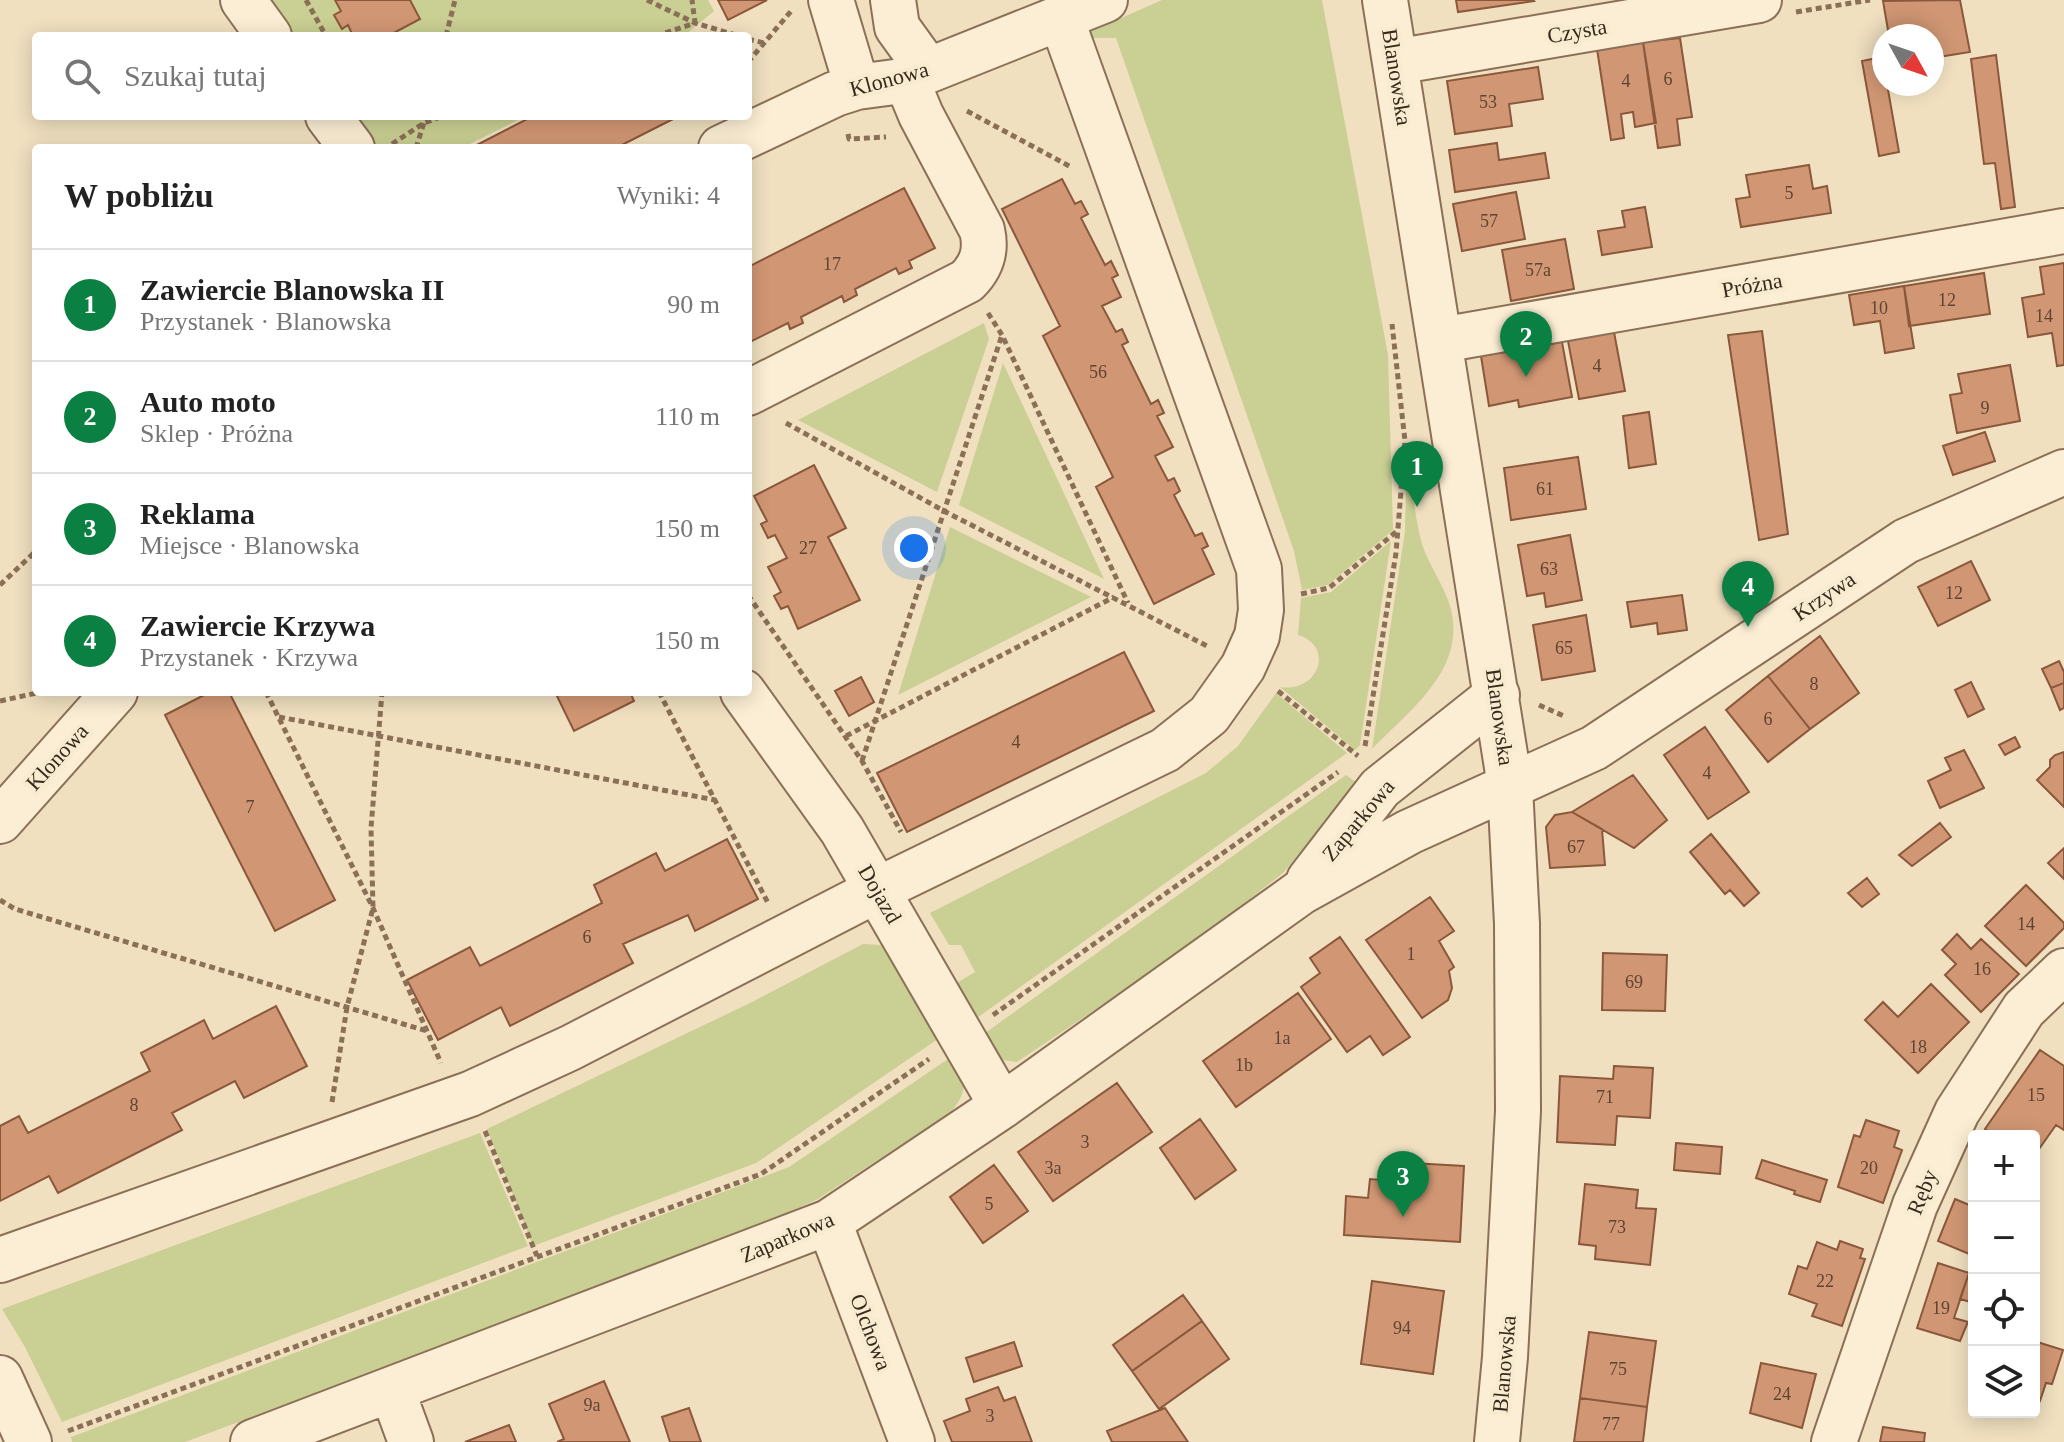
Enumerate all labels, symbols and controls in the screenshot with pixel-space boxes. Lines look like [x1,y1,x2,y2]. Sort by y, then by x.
street label: Czysta [1545,13,1609,49]
north arrow [1872,24,1944,96]
street label: Blanowska [1377,27,1417,127]
search box [32,32,752,120]
icon: search [60,54,104,98]
street label: Klonowa [847,56,931,102]
text: Szukaj tutaj [124,59,266,92]
house number: 6 [1664,69,1673,89]
house number: 4 [1622,71,1631,91]
house number: 53 [1479,92,1497,112]
text: W pobliżu [64,177,214,214]
text: Wyniki: 4 [617,181,720,210]
house number: 5 [1785,183,1794,203]
house number: 57 [1480,211,1498,231]
house number: 17 [823,254,841,274]
house number: 57a [1525,260,1551,280]
street label: Próżna [1720,267,1784,303]
text: Zawiercie Blanowska II [140,273,444,306]
text: 1 [84,290,97,319]
text: 90 m [667,290,720,319]
house number: 12 [1938,290,1956,310]
house number: 10 [1870,298,1888,318]
house number: 14 [2035,306,2053,326]
text: Przystanek · Blanowska [140,307,391,336]
pin: 2 [1500,311,1552,377]
house number: 4 [1593,356,1602,376]
house number: 56 [1089,362,1107,382]
text: Auto moto [140,385,276,418]
house number: 9 [1981,398,1990,418]
text: 2 [84,402,97,431]
text: 110 m [655,402,720,431]
text: Sklep · Próżna [140,419,293,448]
pin: 1 [1391,441,1443,507]
house number: 61 [1536,479,1554,499]
text: Reklama [140,497,255,530]
text: 3 [84,514,97,543]
text: 150 m [654,514,720,543]
your location [894,528,934,568]
text: Miejsce · Blanowska [140,531,360,560]
house number: 27 [799,538,817,558]
house number: 63 [1540,559,1558,579]
pin: 4 [1722,561,1774,627]
street label: Krzywa [1788,566,1860,626]
house number: 12 [1945,583,1963,603]
text: Zawiercie Krzywa [140,609,375,642]
text: 4 [84,626,97,655]
text: 150 m [654,626,720,655]
house number: 65 [1555,638,1573,658]
text: Przystanek · Krzywa [140,643,358,672]
street label: Blanowska [1481,667,1519,767]
house number: 8 [1810,674,1819,694]
house number: 6 [1764,709,1773,729]
street label: Klonowa [21,718,93,795]
house number: 4 [1012,732,1021,752]
house number: 4 [1703,763,1712,783]
street label: Zaparkowa [1317,774,1400,866]
house number: 7 [246,797,255,817]
house number: 67 [1567,837,1585,857]
street label: Dojazd [853,860,907,928]
house number: 14 [2017,914,2035,934]
house number: 6 [583,927,592,947]
house number: 1 [1407,944,1416,964]
house number: 16 [1973,959,1991,979]
house number: 69 [1625,972,1643,992]
house number: 1a [1274,1028,1291,1048]
house number: 18 [1909,1037,1927,1057]
house number: 1b [1235,1055,1253,1075]
house number: 15 [2027,1085,2045,1105]
house number: 71 [1596,1087,1614,1107]
house number: 8 [130,1095,139,1115]
map controls [1968,1130,2040,1418]
button: + [1968,1130,2040,1202]
house number: 3 [1081,1132,1090,1152]
pin: 3 [1377,1151,1429,1217]
house number: 3a [1045,1158,1062,1178]
house number: 20 [1860,1158,1878,1178]
street label: Ręby [1902,1166,1942,1218]
house number: 5 [985,1194,994,1214]
button: − [1968,1202,2040,1274]
street label: Zaparkowa [737,1206,838,1268]
house number: 73 [1608,1217,1626,1237]
house number: 22 [1816,1271,1834,1291]
button: locate [1968,1274,2040,1346]
street label: Olchowa [845,1290,897,1374]
house number: 19 [1932,1298,1950,1318]
street label: Blanowska [1487,1314,1521,1414]
house number: 94 [1393,1318,1411,1338]
button: layers [1968,1346,2040,1418]
house number: 75 [1609,1359,1627,1379]
house number: 24 [1773,1384,1791,1404]
house number: 9a [584,1395,601,1415]
house number: 3 [986,1406,995,1426]
house number: 77 [1602,1414,1620,1434]

